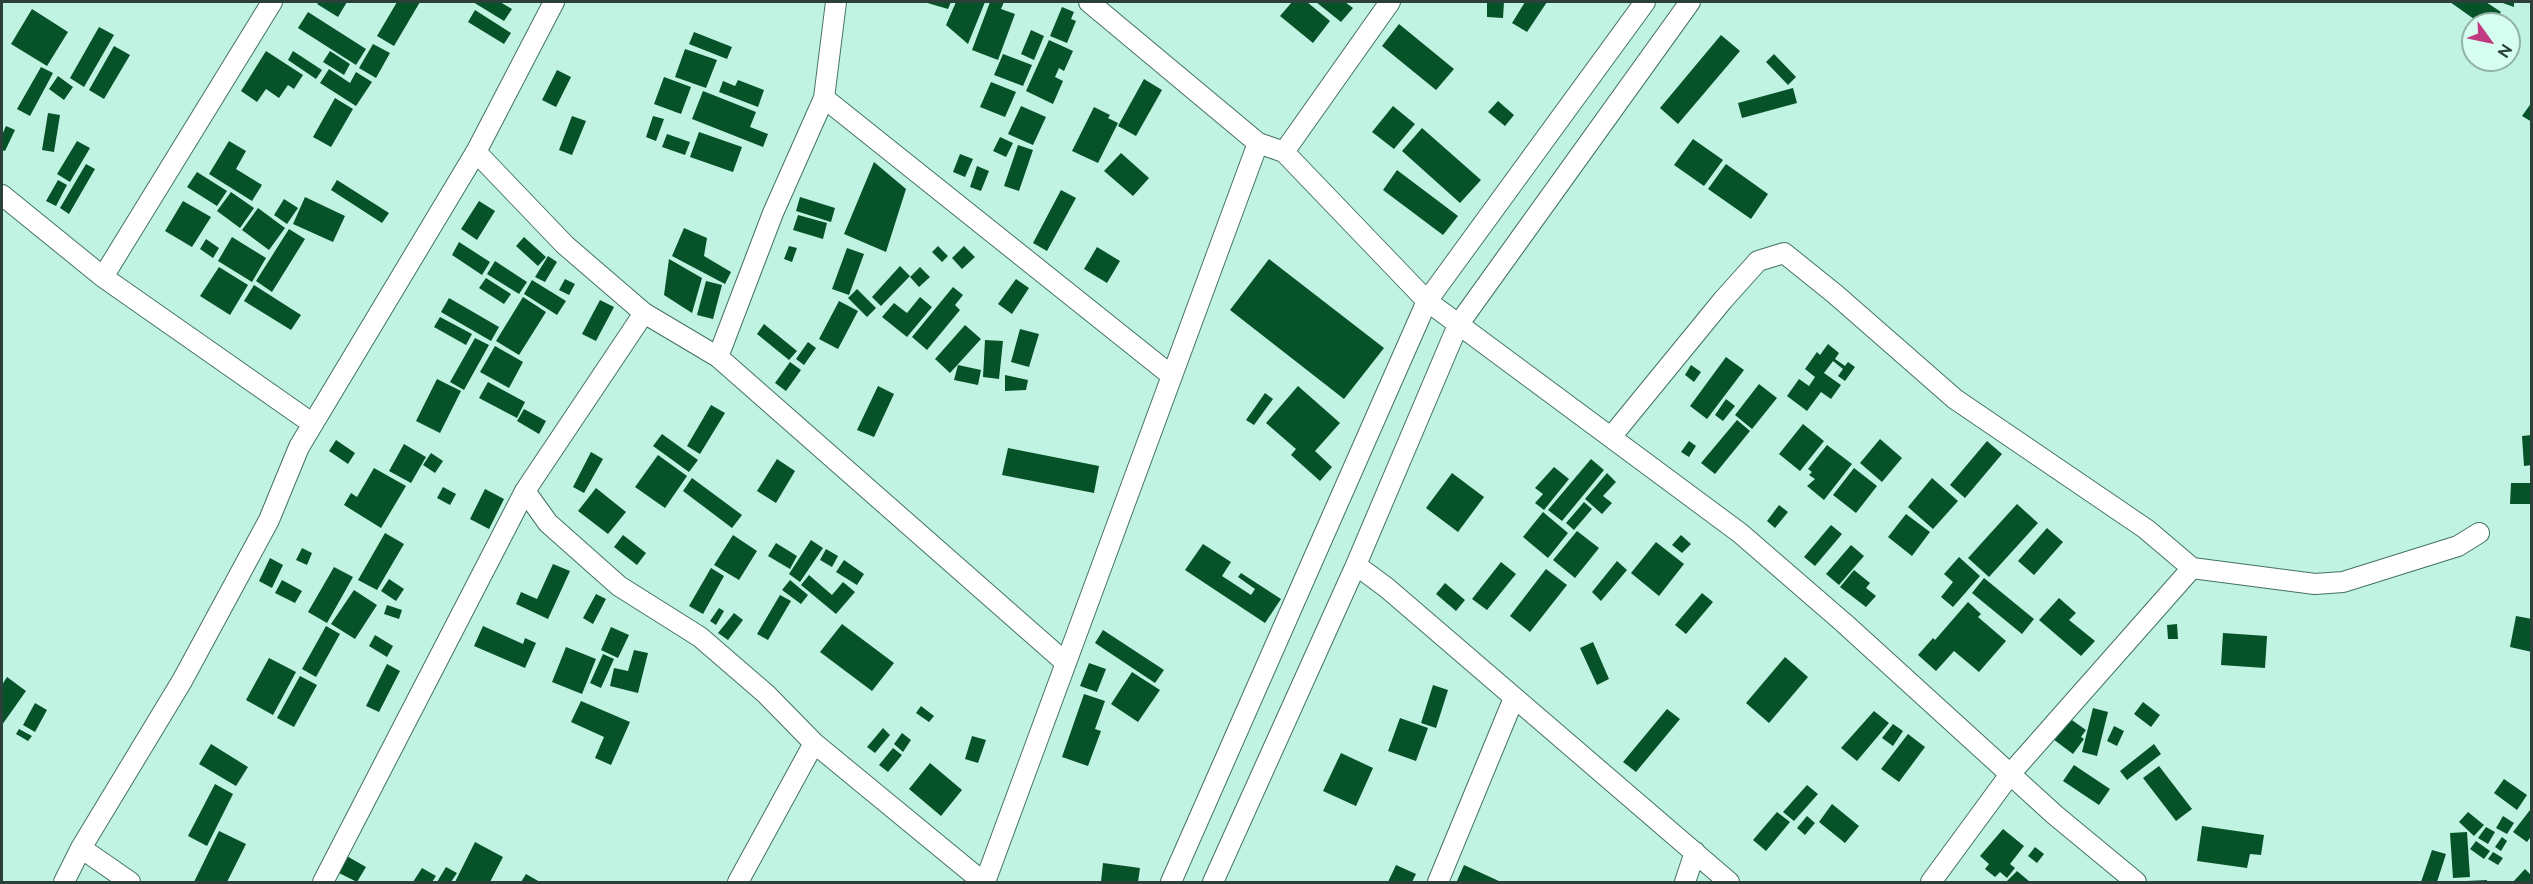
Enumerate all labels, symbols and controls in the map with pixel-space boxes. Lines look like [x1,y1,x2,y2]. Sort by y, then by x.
north arrow [2461,12,2521,72]
text: N [2494,41,2516,61]

